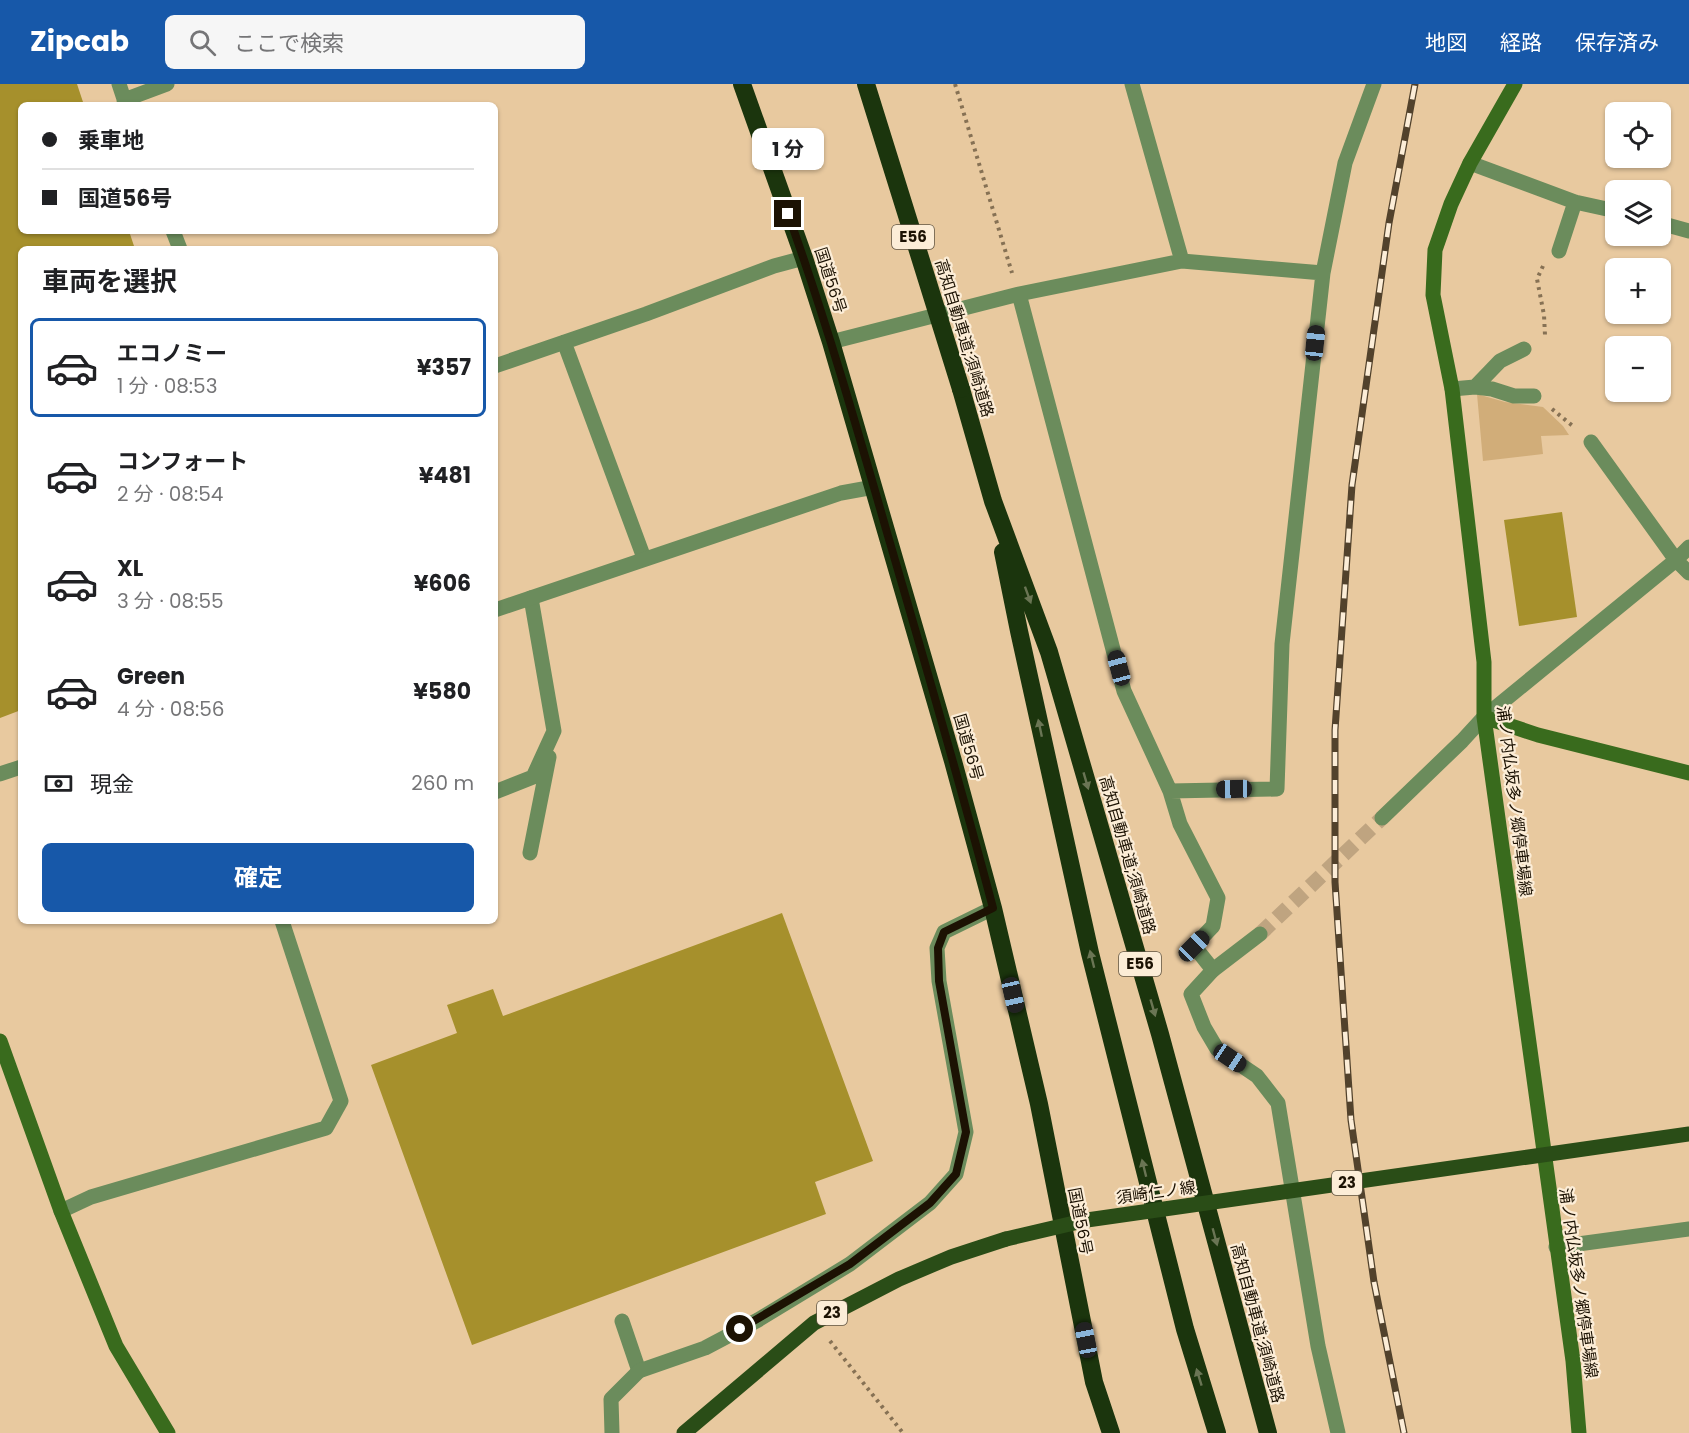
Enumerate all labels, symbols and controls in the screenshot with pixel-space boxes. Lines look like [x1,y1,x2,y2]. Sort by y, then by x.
search box [165,15,585,69]
text: Zipcab [30,22,129,61]
icon: search [186,26,219,59]
text: ここで検索 [234,28,344,59]
text: 地図 [1425,28,1467,57]
text: 経路 [1500,28,1542,57]
text: 保存済み [1575,28,1659,57]
map controls [1605,102,1671,402]
button: locate [1605,102,1671,168]
text: 乗車地 [78,125,144,156]
callout: 1 分 [752,127,824,169]
text: 1 分 [772,135,804,163]
button: layers [1605,180,1671,246]
text: 国道56号 [78,183,172,214]
route end [774,200,801,227]
road number: E56 [892,225,934,249]
street label: 国道56号 [809,244,852,316]
street label: 高知自動車道;須崎道路 [930,256,1000,420]
button: + [1605,258,1671,324]
text: 車両を選択 [42,263,177,300]
car [1304,324,1326,362]
button: − [1605,336,1671,402]
text: エコノミー [117,338,227,369]
icon: car [45,341,99,395]
text: ¥357 [417,352,471,383]
text: 1 分 · 08:53 [117,372,217,400]
text: コンフォート [117,446,248,477]
icon: car [45,449,99,503]
text: ¥481 [419,460,471,491]
text: 2 分 · 08:54 [117,480,223,508]
text: XL [117,553,143,584]
icon: car [45,557,99,611]
text: ¥606 [414,568,471,599]
one-way arrow [1024,586,1034,604]
text: 3 分 · 08:55 [117,587,224,615]
car [1106,648,1132,688]
text: Green [117,661,185,692]
icon: car [45,665,99,719]
text: ¥580 [413,676,471,707]
text: 4 分 · 08:56 [117,695,225,723]
street label: 浦ノ内仏坂多ノ郷停車場線 [1491,704,1538,898]
street label: 国道56号 [948,711,989,783]
one-way arrow [1035,718,1044,737]
icon: cash [42,767,75,800]
text: 現金 [90,769,134,800]
text: 260 m [411,769,474,797]
one-way arrow [1082,772,1091,790]
street label: 高知自動車道;須崎道路 [1094,773,1161,937]
car [1216,780,1252,798]
button: 確定 [42,843,474,912]
car [1175,927,1213,965]
one-way arrow [1086,950,1096,968]
road number: E56 [1119,952,1161,976]
car [1000,975,1026,1015]
one-way arrow [1149,999,1158,1017]
car [1210,1040,1250,1076]
one-way arrow [1139,1159,1149,1178]
road number: 23 [1332,1171,1362,1195]
street label: 須崎仁ノ線 [1115,1176,1197,1209]
street label: 国道56号 [1063,1185,1098,1257]
street label: 浦ノ内仏坂多ノ郷停車場線 [1554,1186,1603,1380]
one-way arrow [1211,1228,1220,1246]
street label: 高知自動車道;須崎道路 [1225,1241,1290,1405]
road number: 23 [817,1301,847,1325]
route start [726,1315,753,1342]
car [1074,1321,1098,1359]
one-way arrow [1194,1368,1204,1386]

